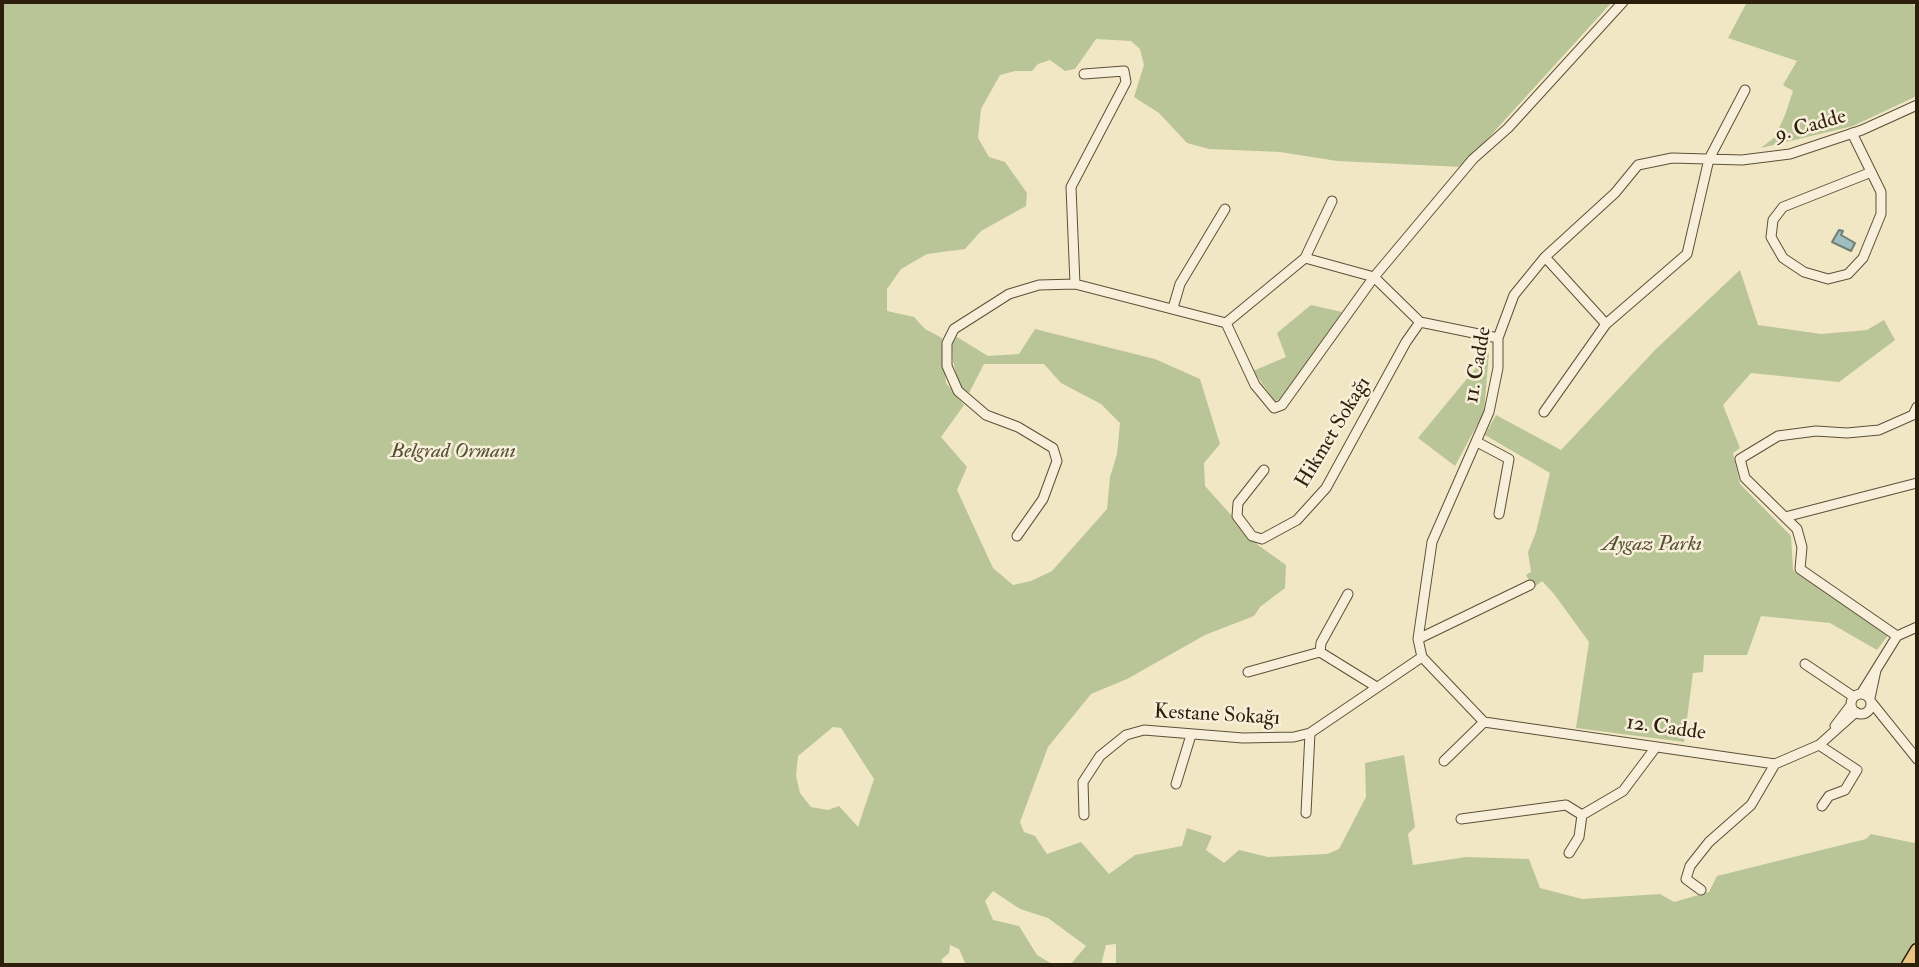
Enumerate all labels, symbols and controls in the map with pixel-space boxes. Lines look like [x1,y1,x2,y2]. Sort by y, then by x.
street label: 9. Cadde [1773,105,1849,149]
street label: 11. Cadde [1460,325,1498,405]
street label: Hikmet Sokağı [1291,373,1377,493]
park label: Belgrad Ormanı [390,439,516,465]
park label: Aygaz Parkı [1602,532,1702,558]
street label: Kestane Sokağı [1153,700,1281,732]
street label: 12. Cadde [1625,711,1707,747]

